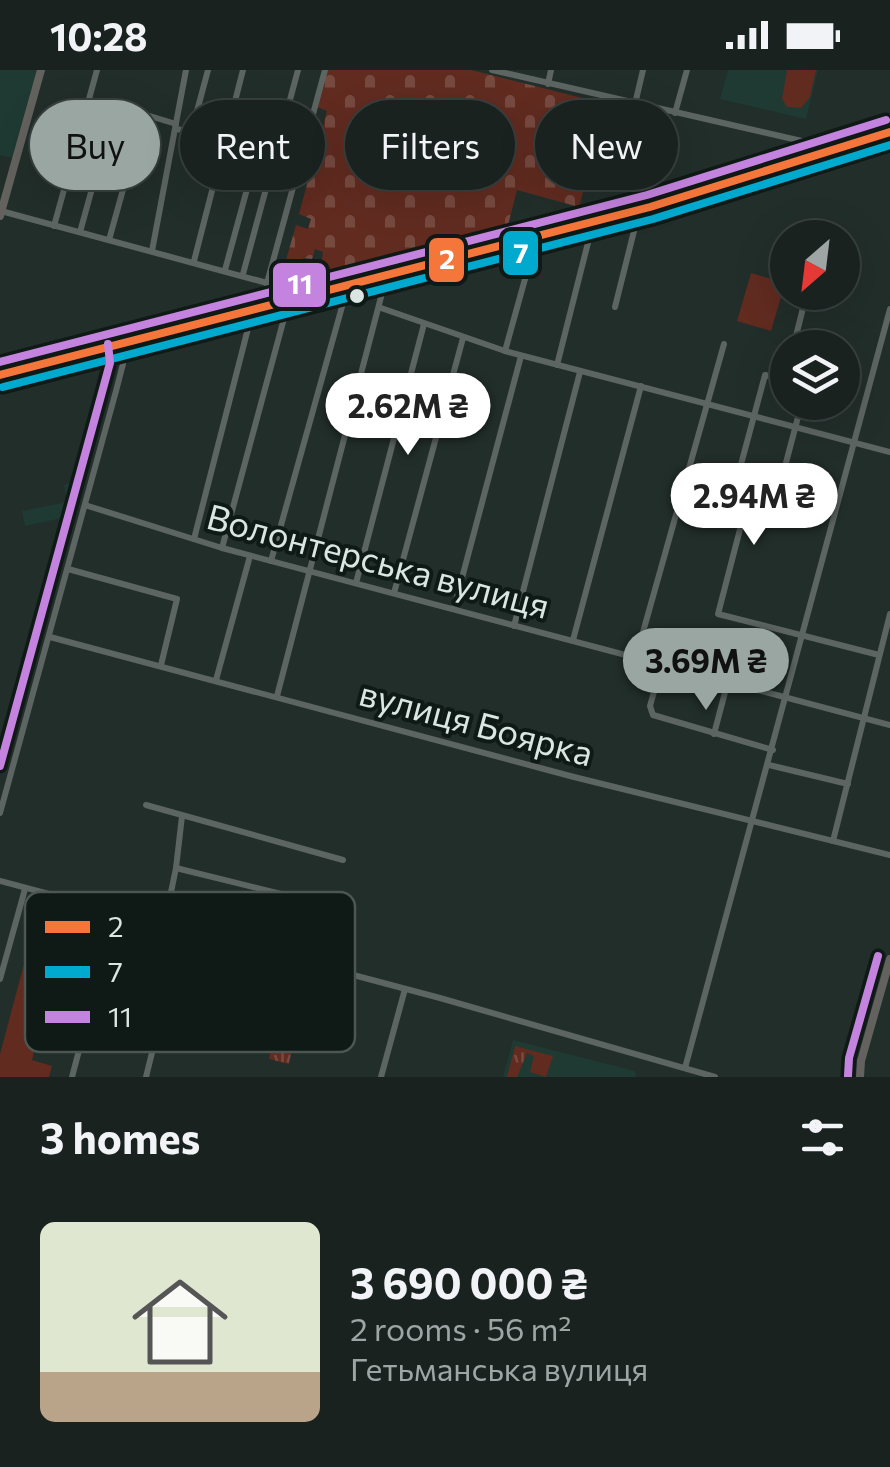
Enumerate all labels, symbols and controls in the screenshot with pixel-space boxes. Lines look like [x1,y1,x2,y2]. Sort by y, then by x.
text: 10:28 [50,12,147,59]
chip: Buy [30,100,160,190]
chip: Rent [180,100,325,190]
chip: Filters [345,100,515,190]
chip: New [535,100,678,190]
north arrow [770,220,860,310]
map controls [770,220,860,420]
line badge: 7 [501,229,540,277]
text: 7 [513,235,529,269]
line badge: 2 [427,236,466,284]
text: 2 [439,241,455,275]
line badge: 11 [271,261,328,309]
text: 11 [287,266,313,300]
unlabelled marker [347,286,367,306]
button: layers [770,330,860,420]
pin: 2.62M ₴ [316,373,500,458]
text: 2.62M ₴ [347,385,469,425]
pin: 2.94M ₴ [662,463,846,548]
text: 2.94M ₴ [693,475,815,515]
street label: Волонтерська вулиця [203,493,555,626]
pin: 3.69M ₴ [614,628,798,713]
text: 3.69M ₴ [645,640,767,680]
street label: вулиця Боярка [355,670,598,773]
legend [25,892,355,1052]
text: 2 [108,909,124,943]
text: 7 [108,954,123,988]
text: 11 [108,999,132,1033]
icon: filters [795,1110,850,1165]
text: 3 homes [40,1111,200,1163]
text: 3 690 000 ₴ [350,1256,588,1308]
icon: home [120,1262,240,1382]
text: 2 rooms · 56 m² [350,1308,571,1348]
text: Гетьманська вулиця [350,1348,648,1388]

